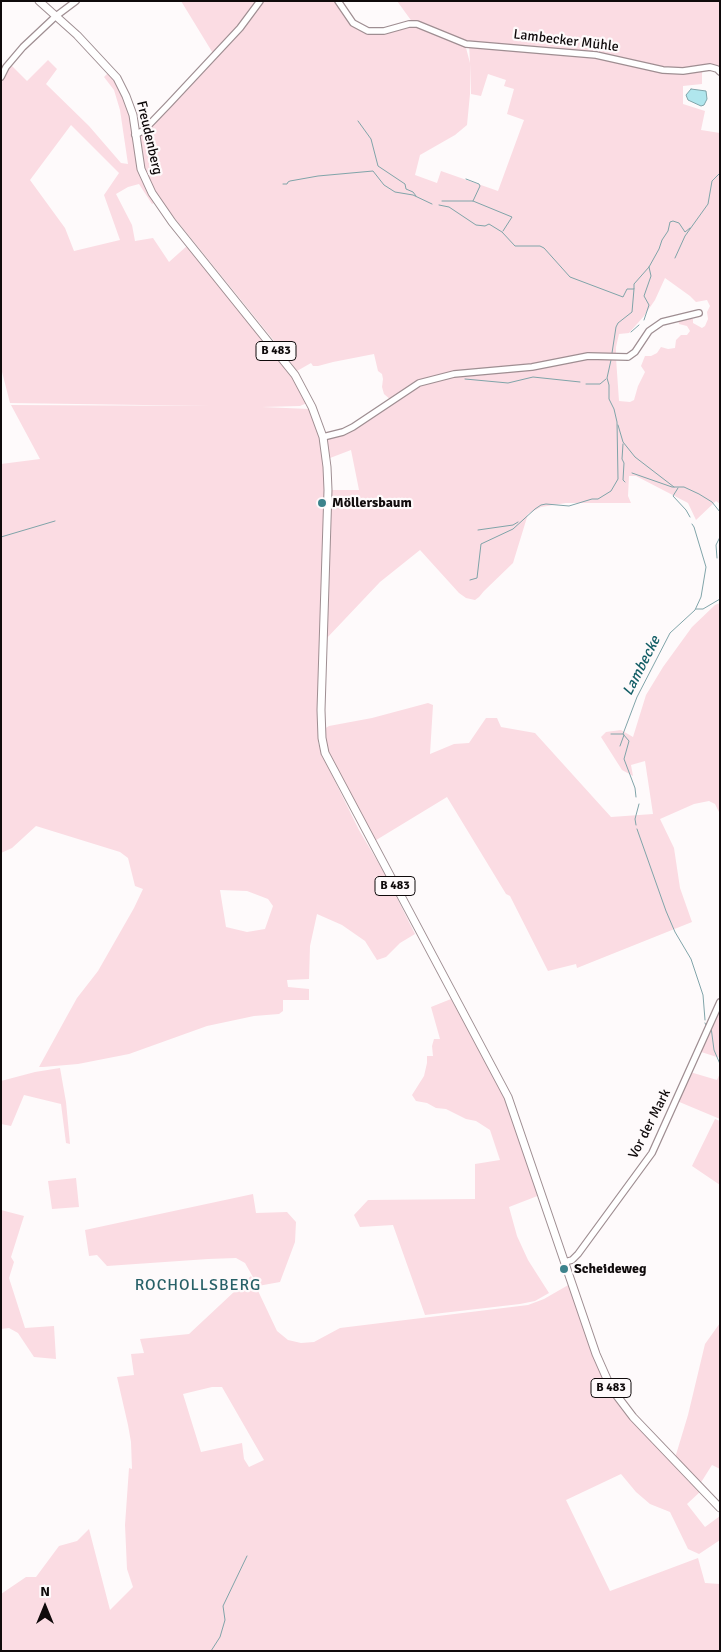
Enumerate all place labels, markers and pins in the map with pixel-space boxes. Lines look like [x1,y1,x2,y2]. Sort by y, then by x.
place label: Möllersbaum [332,495,412,511]
marker: Möllersbaum [316,497,328,509]
place label: Scheideweg [574,1261,646,1277]
marker: Scheideweg [558,1263,570,1275]

